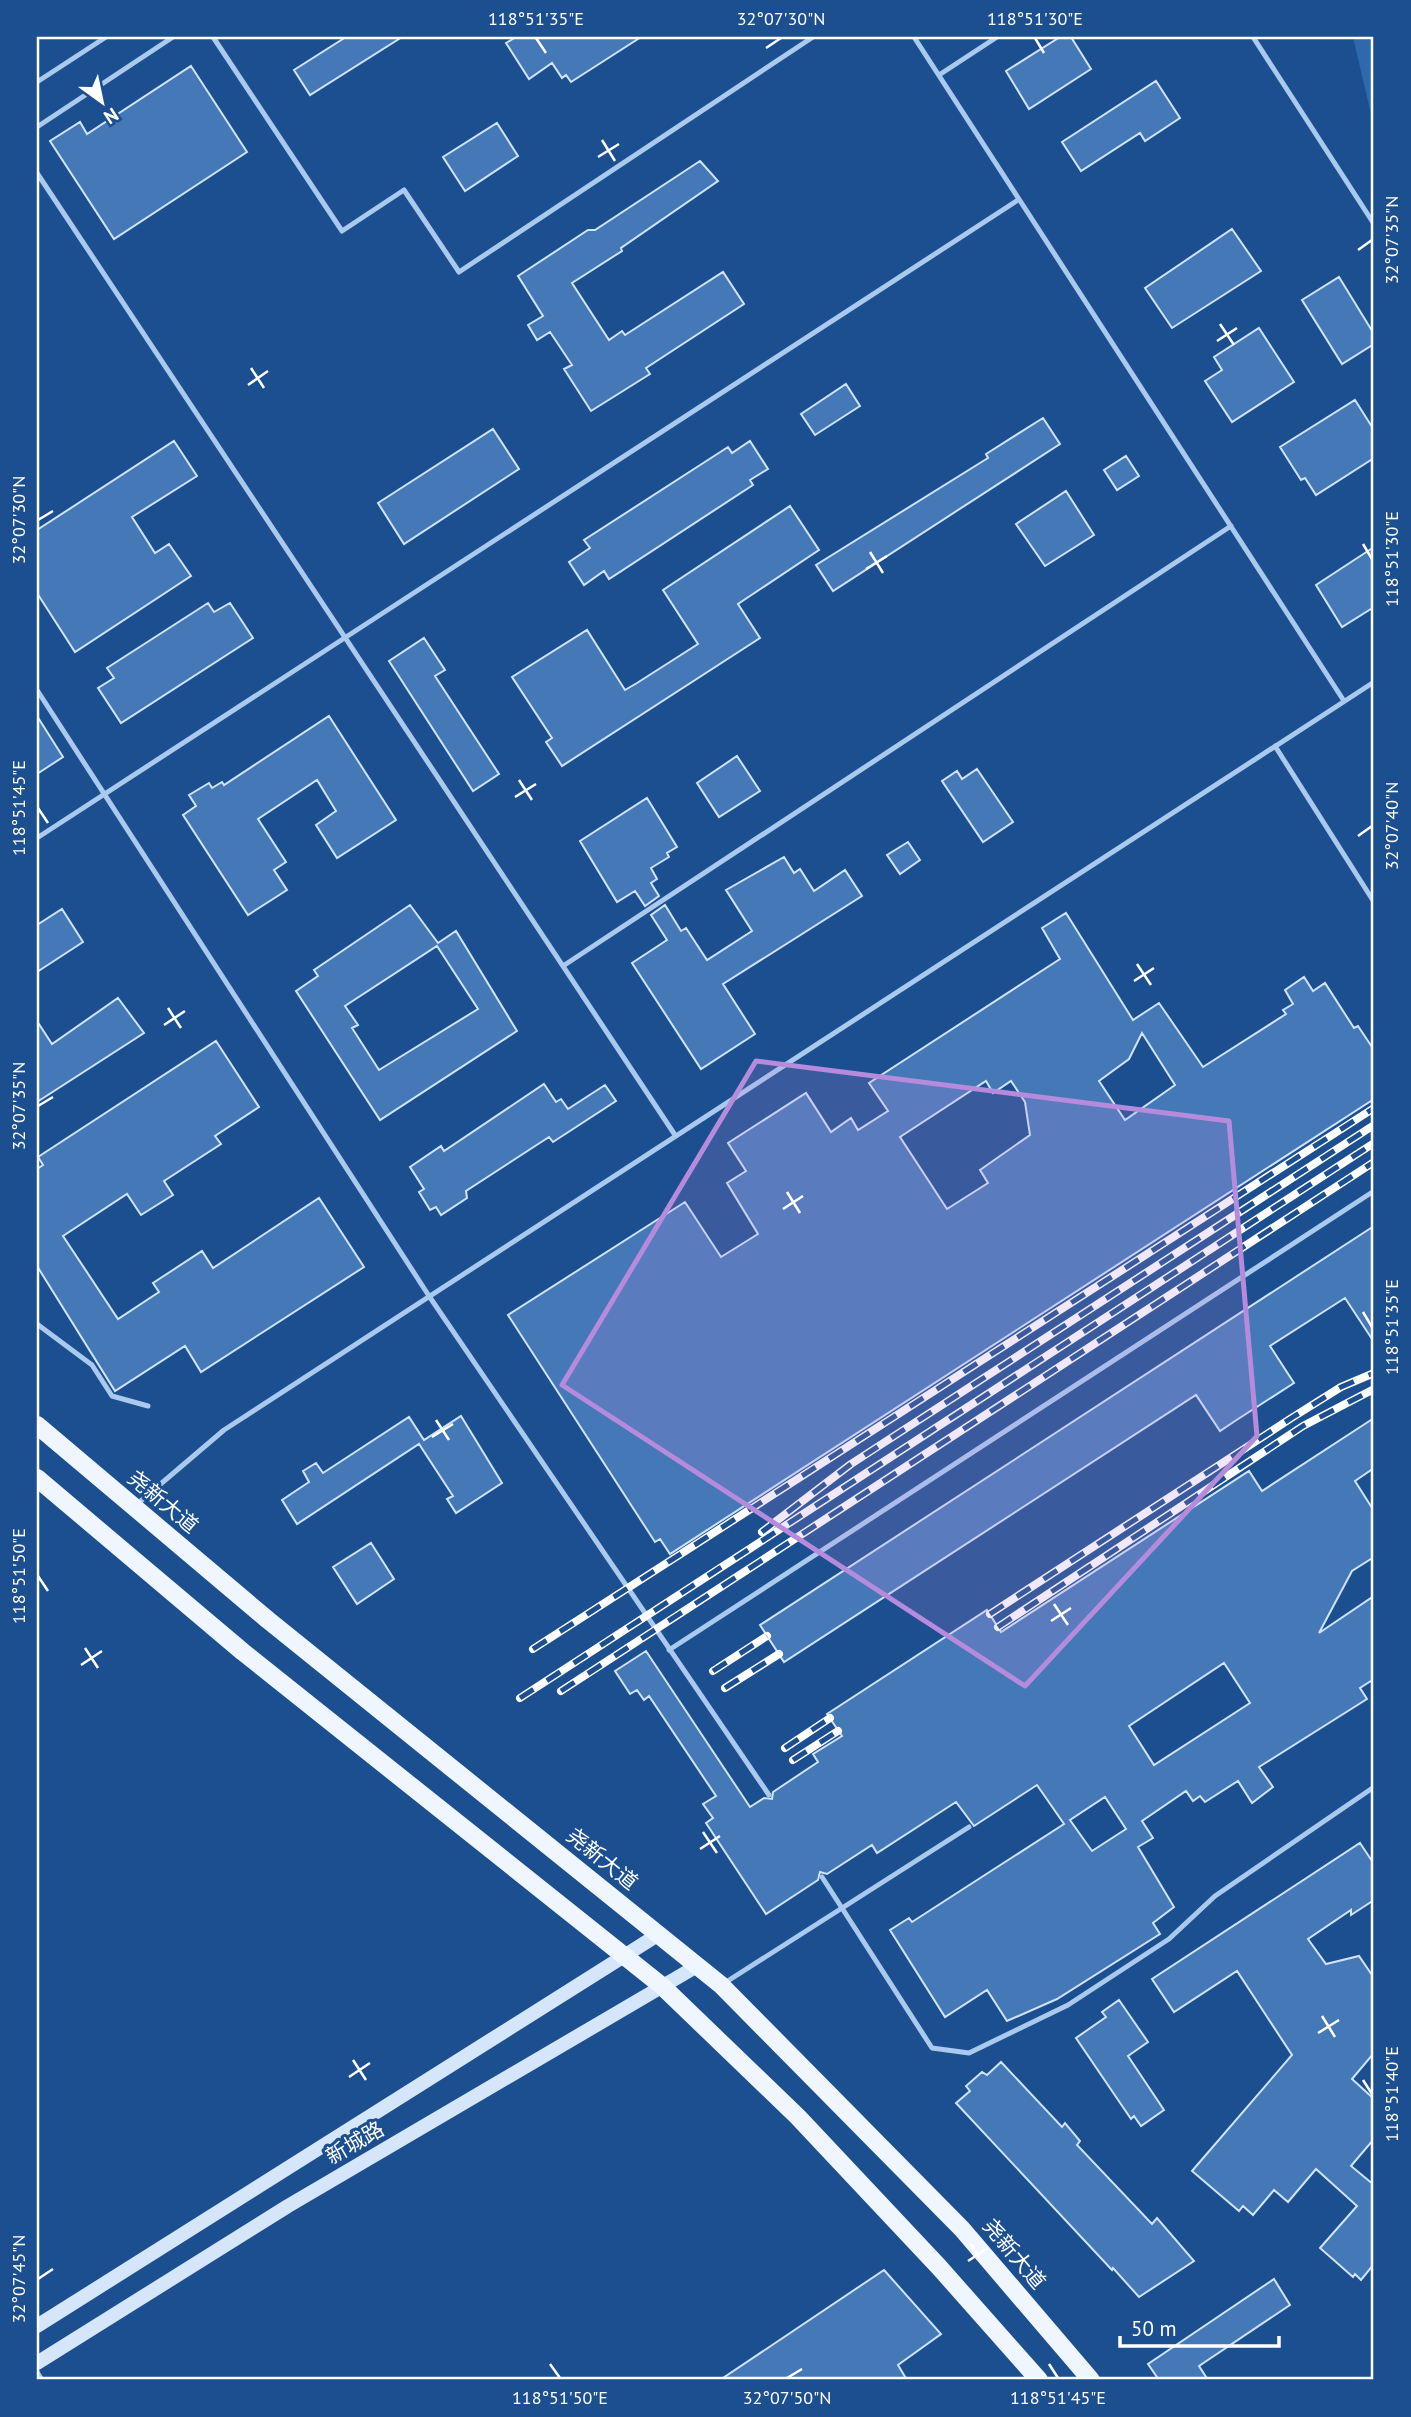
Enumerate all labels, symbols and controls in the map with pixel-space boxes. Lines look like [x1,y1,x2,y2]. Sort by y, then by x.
text: 118°51'35"E [488,7,584,30]
text: 32°07'30"N [737,7,825,30]
text: 118°51'30"E [987,7,1083,30]
north arrow [66,66,136,136]
text: N [99,103,123,130]
text: 32°07'35"N [1380,196,1403,284]
text: 32°07'30"N [7,476,30,564]
text: 118°51'30"E [1380,511,1403,607]
text: 118°51'45"E [7,760,30,856]
text: 32°07'40"N [1380,782,1403,870]
text: 32°07'35"N [7,1062,30,1150]
text: 118°51'35"E [1380,1279,1403,1375]
street label: 尧新大道 [122,1464,204,1539]
text: 118°51'50"E [7,1528,30,1624]
street label: 尧新大道 [561,1822,643,1896]
text: 118°51'40"E [1380,2046,1403,2142]
street label: 新城路 [321,2115,389,2170]
street label: 尧新大道 [977,2213,1052,2295]
text: 32°07'45"N [7,2235,30,2323]
scale bar [1120,2305,1280,2349]
text: 50 m [1131,2315,1177,2342]
text: 118°51'50"E [512,2386,608,2409]
text: 32°07'50"N [743,2386,831,2409]
text: 118°51'45"E [1010,2386,1106,2409]

